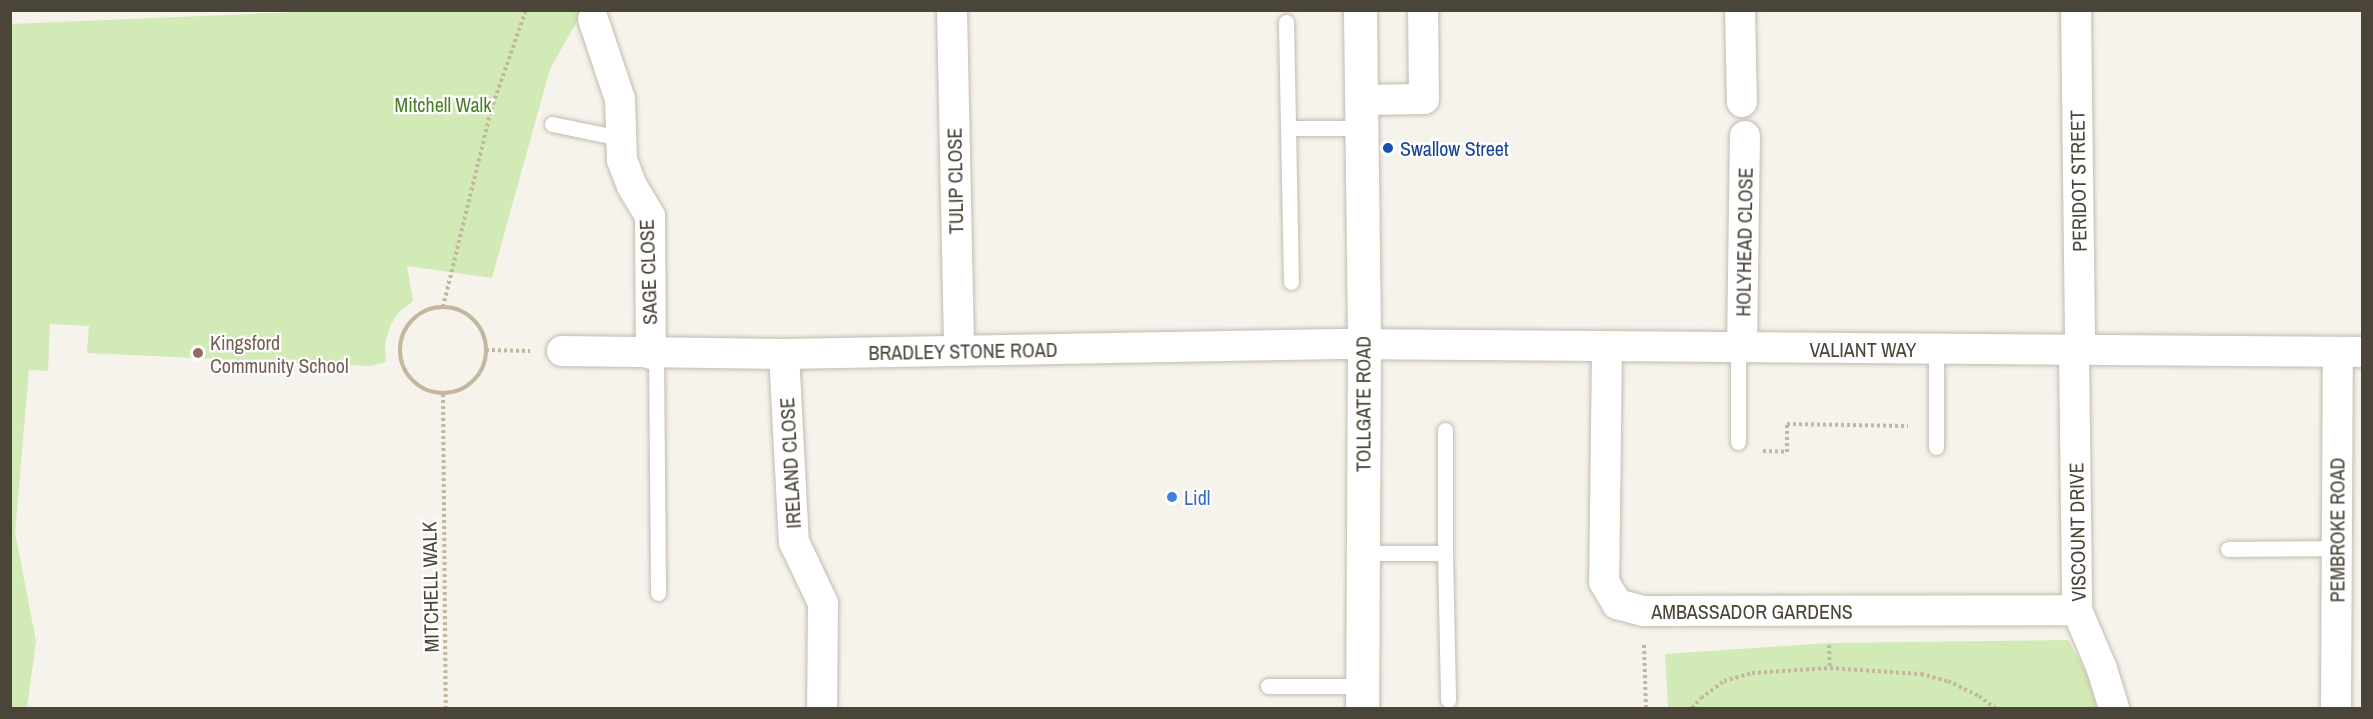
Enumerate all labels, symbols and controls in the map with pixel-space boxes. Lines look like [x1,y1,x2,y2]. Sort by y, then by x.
park label: Mitchell Walk [395,92,491,116]
street label: PERIDOT STREET [2065,110,2091,252]
street label: TULIP CLOSE [942,127,968,235]
place label: Swallow Street [1400,136,1508,160]
marker: Swallow Street [1381,141,1395,155]
street label: HOLYHEAD CLOSE [1731,167,1757,317]
street label: SAGE CLOSE [634,219,662,325]
place label: Kingsford Community School [210,330,349,377]
street label: TOLLGATE ROAD [1351,336,1375,472]
street label: BRADLEY STONE ROAD [868,337,1058,365]
street label: VALIANT WAY [1809,337,1917,361]
marker: Kingsford Community School [191,346,205,360]
street label: IRELAND CLOSE [775,397,805,529]
street label: PEMBROKE ROAD [2325,458,2349,602]
street label: VISCOUNT DRIVE [2064,462,2090,602]
place label: Lidl [1184,485,1210,509]
marker: Lidl [1165,490,1179,504]
street label: MITCHELL WALK [417,521,443,653]
street label: AMBASSADOR GARDENS [1651,599,1853,623]

